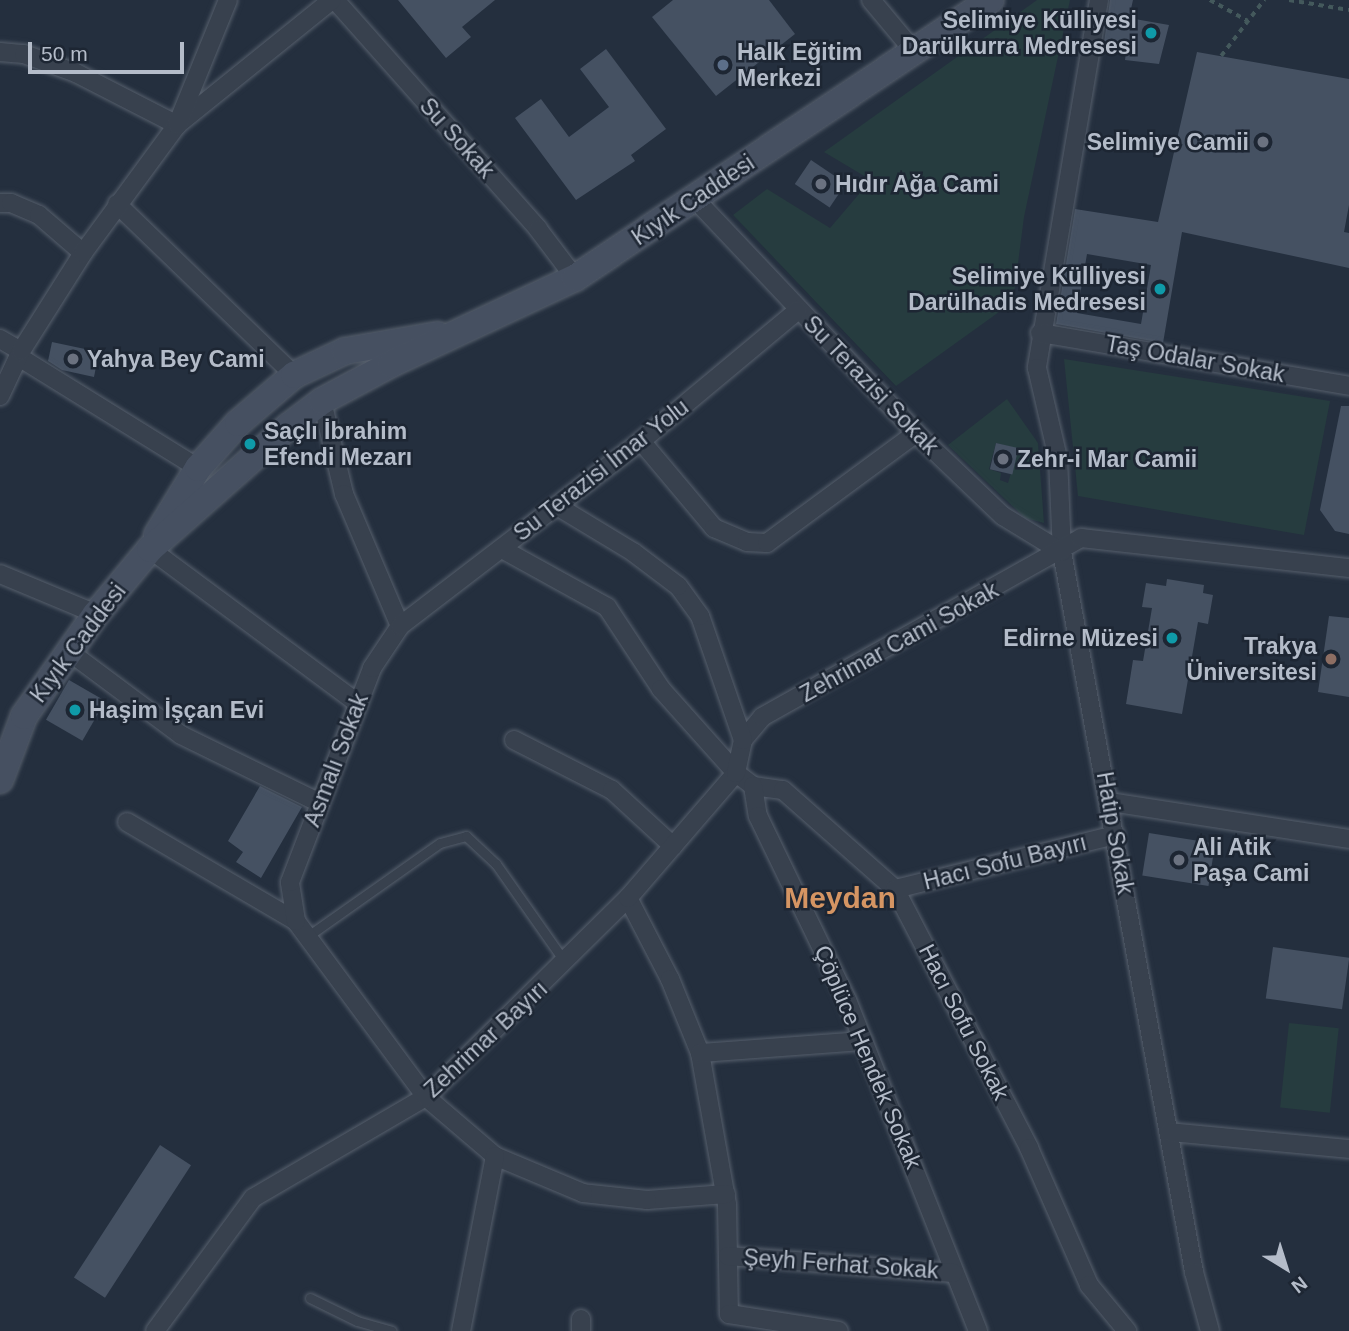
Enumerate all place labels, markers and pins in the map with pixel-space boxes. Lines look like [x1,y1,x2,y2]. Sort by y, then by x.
place label: Selimiye Külliyesi Darülkurra Medresesi [902,6,1137,60]
marker: Selimiye Külliyesi Darülkurra Medresesi [1143,25,1159,41]
place label: Halk Eğitim Merkezi [737,38,862,92]
marker: Halk Eğitim Merkezi [715,57,731,73]
place label: Selimiye Camii [1087,128,1249,156]
marker: Selimiye Camii [1255,134,1271,150]
place label: Hıdır Ağa Cami [835,170,1000,198]
marker: Hıdır Ağa Cami [813,176,829,192]
place label: Selimiye Külliyesi Darülhadis Medresesi [908,262,1146,316]
marker: Selimiye Külliyesi Darülhadis Medresesi [1152,281,1168,297]
place label: Yahya Bey Cami [87,345,265,373]
marker: Yahya Bey Cami [65,351,81,367]
place label: Saçlı İbrahim Efendi Mezarı [264,417,412,471]
marker: Saçlı İbrahim Efendi Mezarı [242,436,258,452]
place label: Zehr-i Mar Camii [1017,445,1197,473]
marker: Zehr-i Mar Camii [995,451,1011,467]
place label: Edirne Müzesi [1003,624,1158,652]
marker: Edirne Müzesi [1164,630,1180,646]
place label: Trakya Üniversitesi [1187,632,1317,686]
marker: Trakya Üniversitesi [1323,651,1339,667]
place label: Haşim İşçan Evi [89,696,264,724]
marker: Haşim İşçan Evi [67,702,83,718]
place label: Ali Atik Paşa Cami [1193,833,1309,887]
marker: Ali Atik Paşa Cami [1171,852,1187,868]

